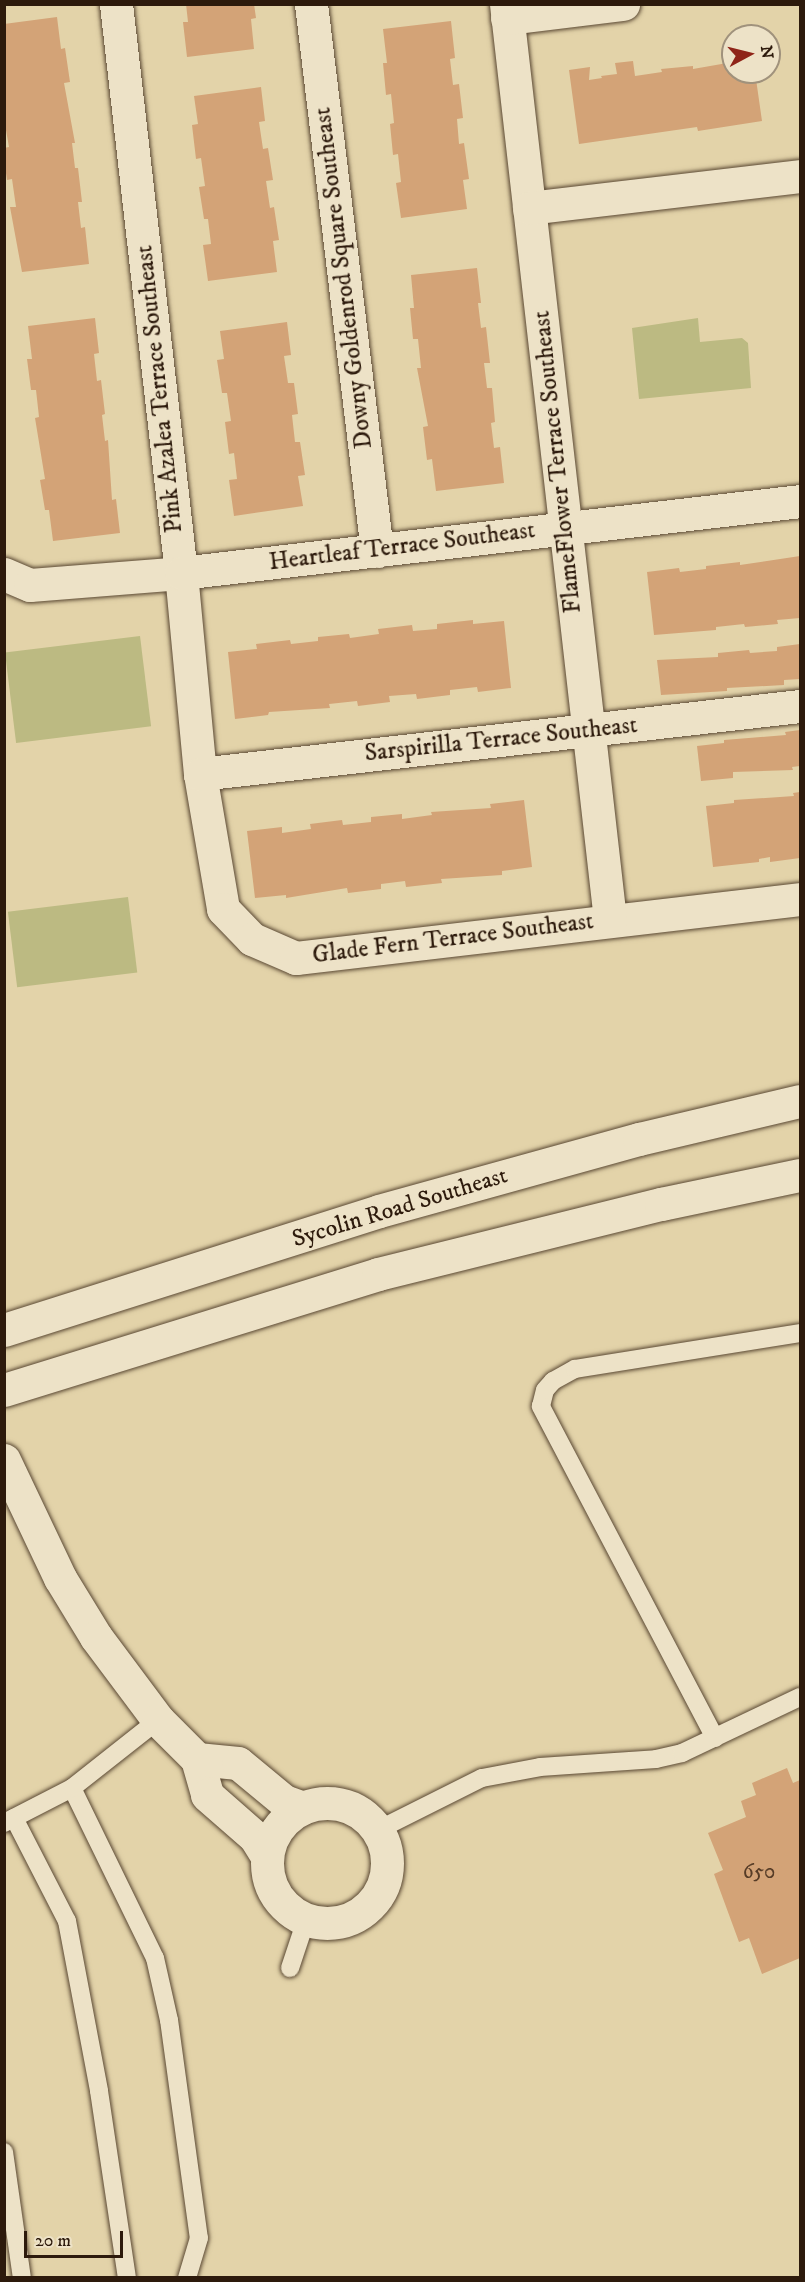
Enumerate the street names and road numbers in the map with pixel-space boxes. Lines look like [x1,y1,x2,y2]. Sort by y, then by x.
street label: Downy Goldenrod Square Southeast [309,106,379,450]
street label: Pink Azalea Terrace Southeast [131,244,189,534]
street label: FlameFlower Terrace Southeast [528,309,588,615]
street label: Heartleaf Terrace Southeast [267,516,537,578]
street label: Sarspirilla Terrace Southeast [363,711,639,769]
street label: Glade Fern Terrace Southeast [311,907,595,971]
street label: Sycolin Road Southeast [289,1162,511,1254]

